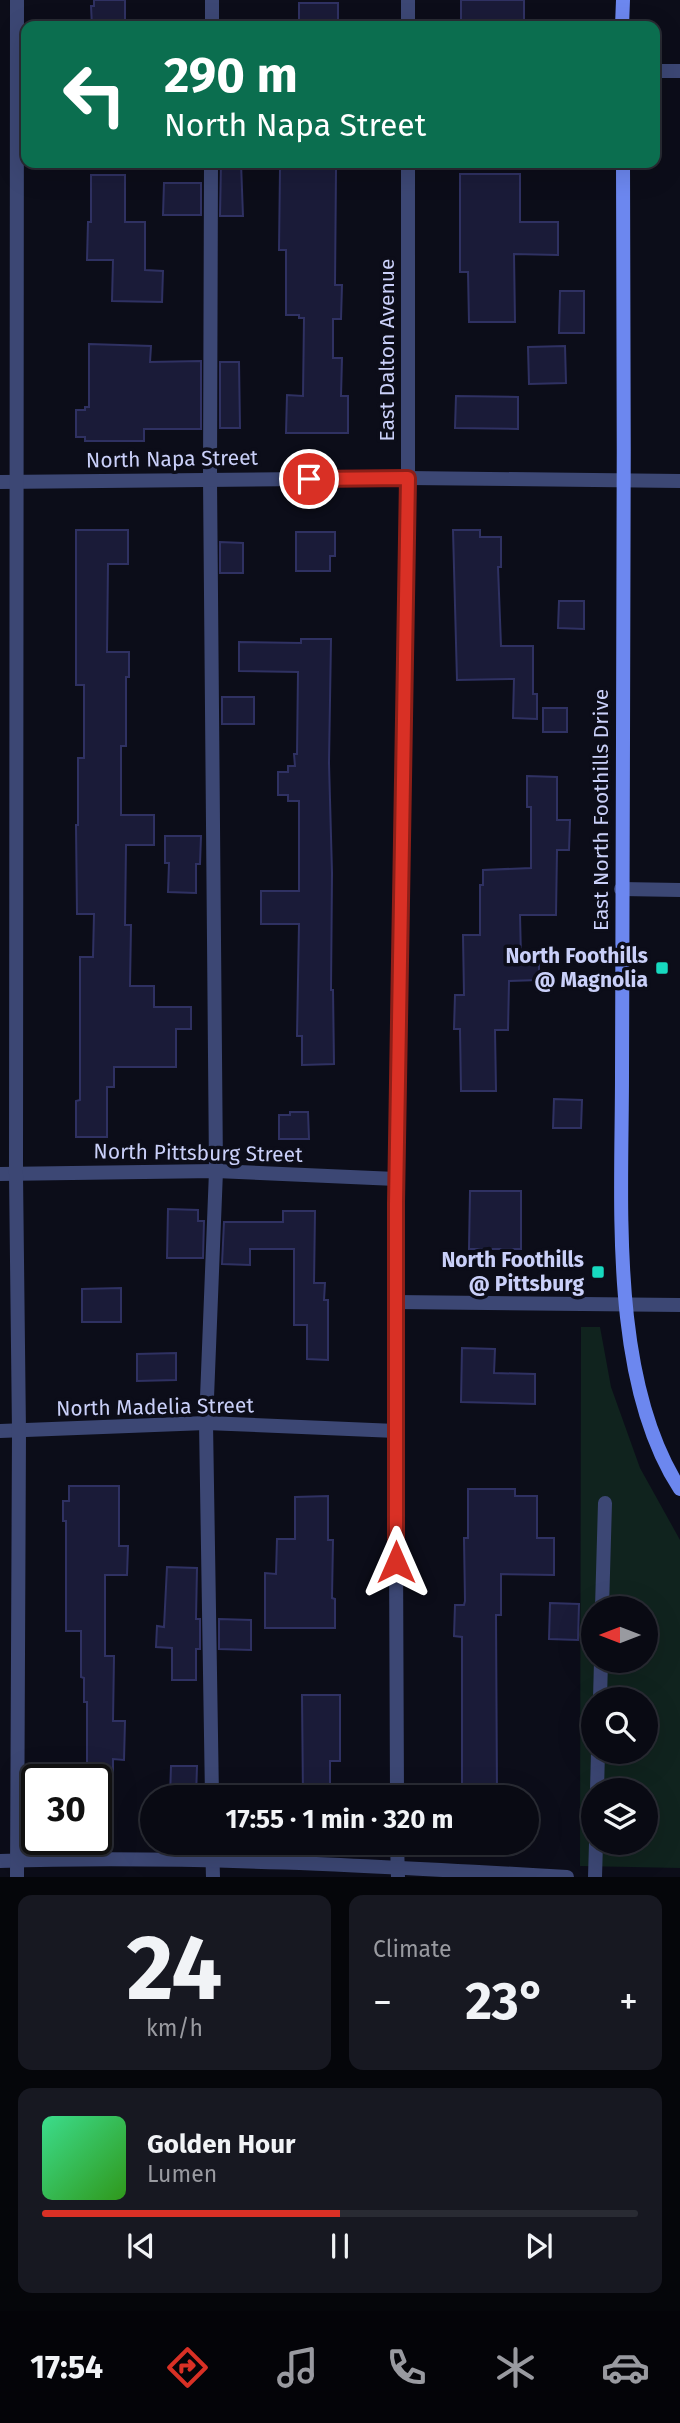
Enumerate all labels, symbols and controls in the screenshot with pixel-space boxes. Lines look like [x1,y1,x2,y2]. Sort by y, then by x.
text: 290 m [164,46,298,105]
icon: left [49,49,140,140]
text: North Napa Street [164,106,426,144]
street label: East Dalton Avenue [374,259,400,441]
street label: North Napa Street [86,444,259,474]
pin [279,449,339,509]
icon: arrive [290,460,328,498]
street label: East North Foothills Drive [588,689,614,931]
place label: North Foothills @ Magnolia [505,943,648,993]
marker: North Foothills @ Magnolia [654,960,670,976]
street label: North Pittsburg Street [93,1138,303,1168]
place label: North Foothills @ Pittsburg [441,1247,584,1297]
marker: North Foothills @ Pittsburg [590,1264,606,1280]
street label: North Madelia Street [56,1392,255,1422]
position arrow [359,1525,433,1599]
north arrow [581,1596,658,1673]
map controls [581,1596,658,1855]
button: search [581,1687,658,1764]
speed limit sign: 30 [21,1764,112,1855]
button: layers [581,1778,658,1855]
text: 17:55 · 1 min · 320 m [225,1804,454,1835]
text: 24 [127,1914,222,2023]
text: Climate [373,1935,452,1963]
text: 23° [465,1970,546,2033]
text: − [373,1979,392,2025]
text: + [619,1979,638,2025]
text: km/h [146,2014,203,2042]
text: Golden Hour [147,2129,295,2160]
text: Lumen [147,2160,217,2188]
icon: previous [122,2227,160,2265]
icon: pause [321,2227,359,2265]
icon: next [520,2227,558,2265]
icon: directions [163,2343,212,2392]
icon: music [273,2343,322,2392]
icon: phone [382,2343,431,2392]
icon: climate [491,2343,540,2392]
icon: car [601,2343,650,2392]
text: 17:54 [30,2348,103,2386]

